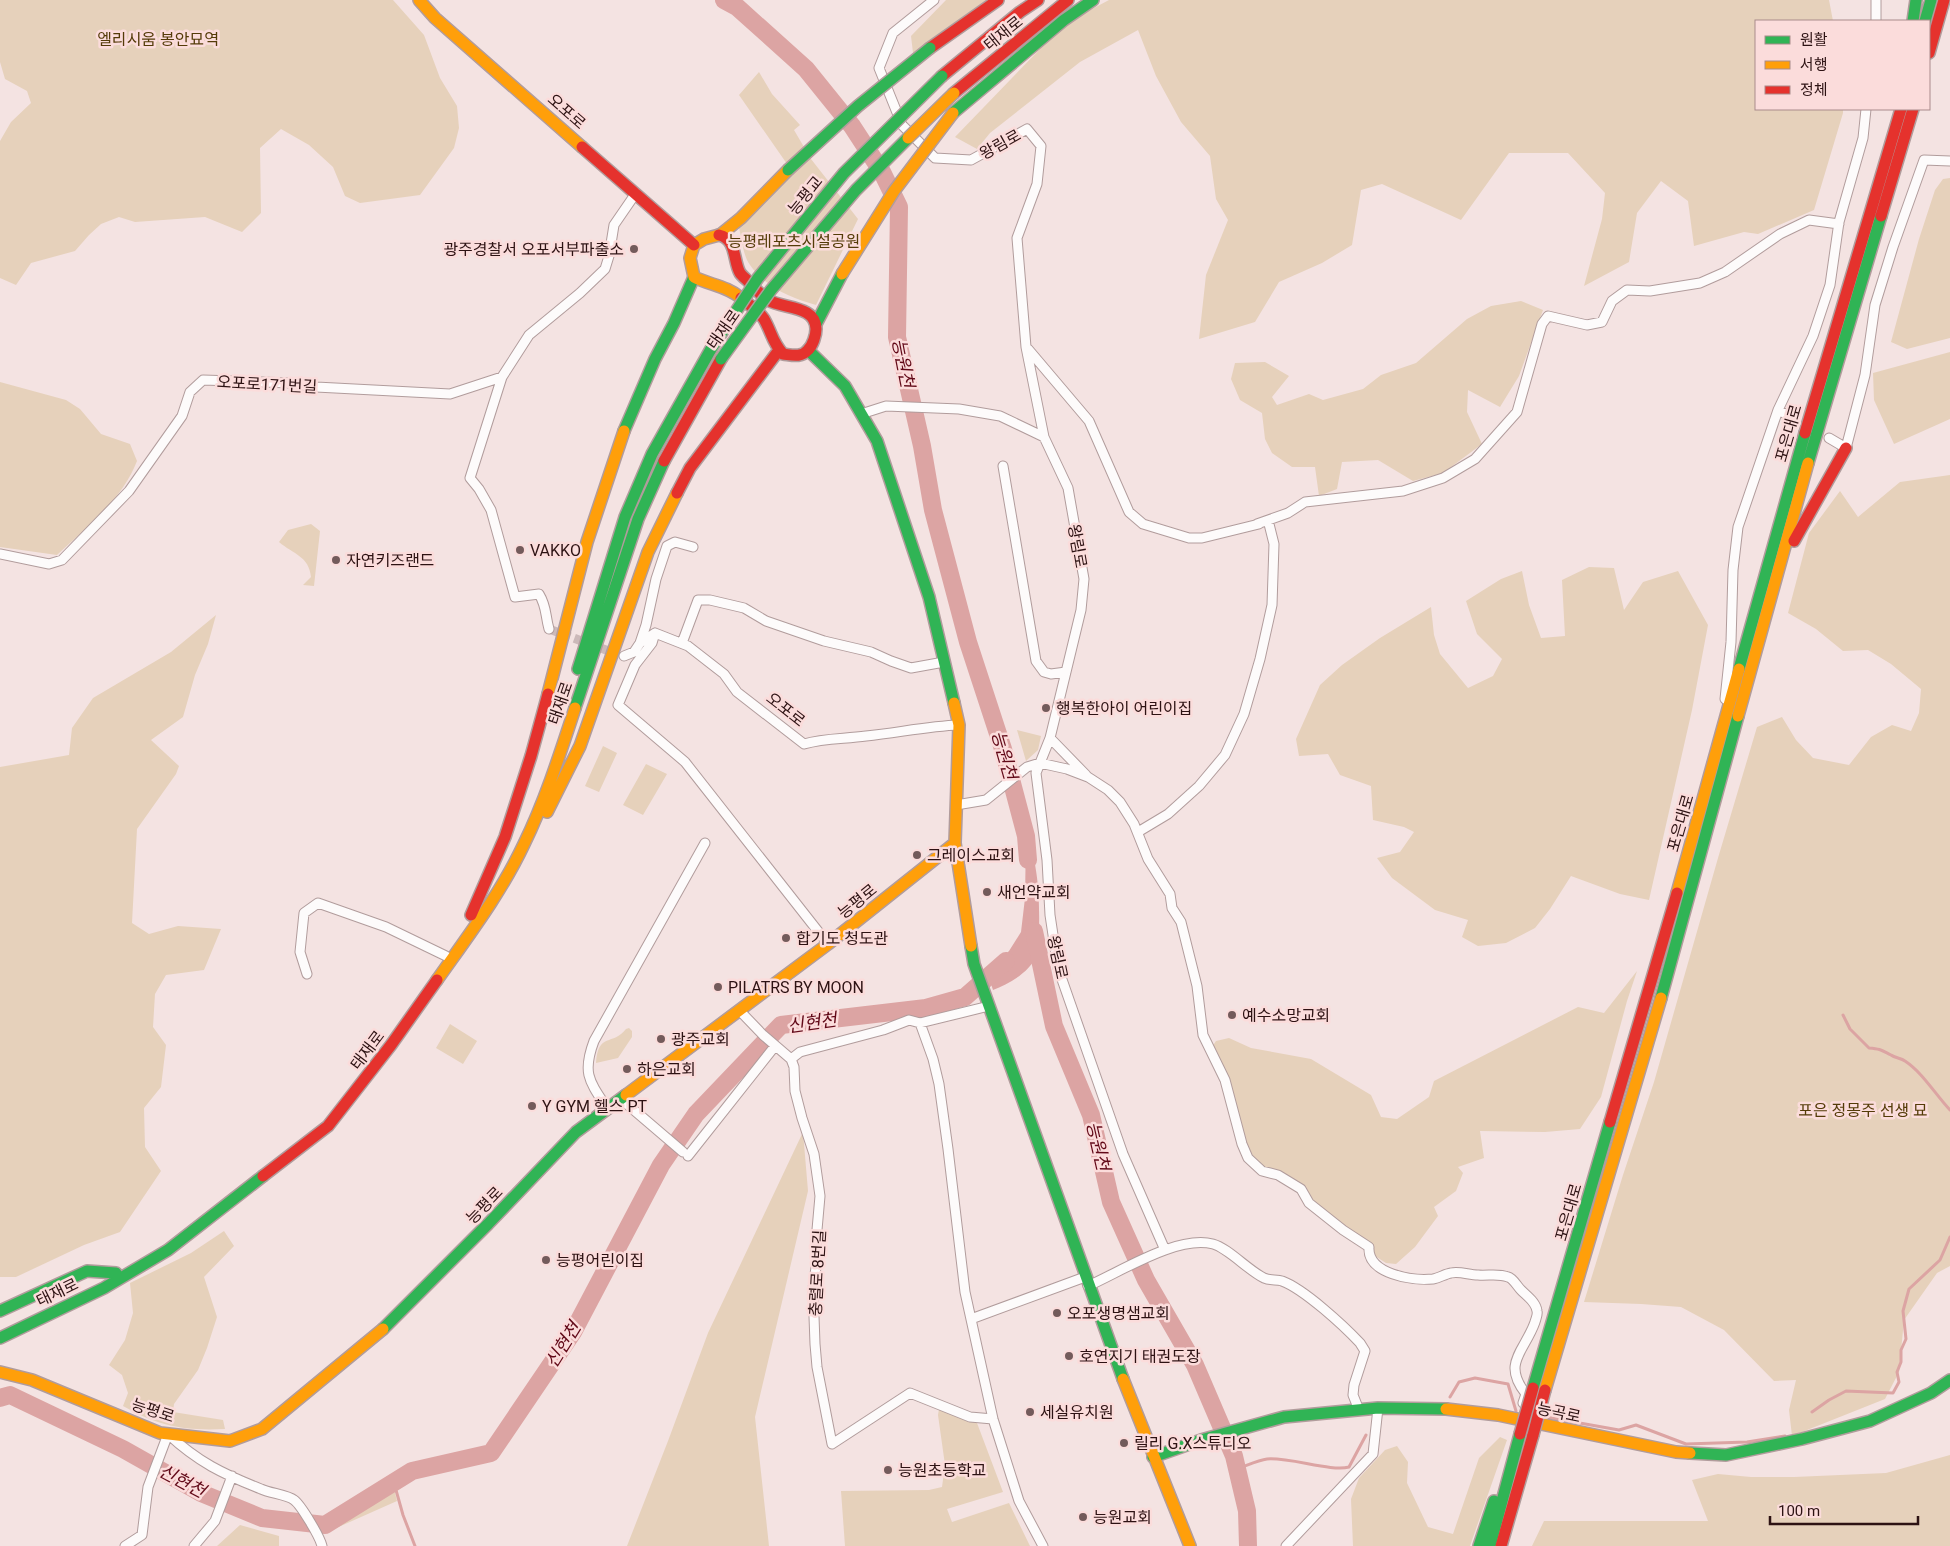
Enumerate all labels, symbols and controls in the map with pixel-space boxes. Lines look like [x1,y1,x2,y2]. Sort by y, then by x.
street label: 태재로 [980,12,1027,55]
legend [1755,20,1930,110]
park label: 엘리시움 봉안묘역 [97,30,219,49]
text: 원활 [1800,31,1828,49]
text: 서행 [1800,56,1828,74]
text: 정체 [1800,81,1828,99]
street label: 오포로 [544,90,590,133]
street label: 왕림로 [976,125,1024,163]
street label: 능평교 [784,172,827,218]
park label: 능평레포츠시설공원 [728,232,860,251]
place label: 광주경찰서 오포서부파출소 [443,240,624,259]
marker: 광주경찰서 오포서부파출소 [628,243,640,255]
street label: 태재로 [703,306,744,353]
water label: 능원천 [888,337,919,392]
street label: 오포로171번길 [216,372,318,397]
street label: 포은대로 [1771,402,1806,464]
street label: 왕림로 [1064,523,1091,570]
place label: VAKKO [530,541,581,560]
marker: VAKKO [514,544,526,556]
place label: 자연키즈랜드 [346,551,434,570]
marker: 자연키즈랜드 [330,554,342,566]
street label: 태재로 [544,679,577,727]
street label: 오포로 [762,688,809,731]
place label: 행복한아이 어린이집 [1056,699,1192,718]
marker: 행복한아이 어린이집 [1040,702,1052,714]
water label: 능원천 [988,728,1022,784]
street label: 포은대로 [1663,792,1698,854]
place label: 그레이스교회 [927,846,1015,865]
marker: 그레이스교회 [911,849,923,861]
street label: 능평로 [834,880,881,923]
place label: 새언약교회 [997,883,1071,902]
marker: 새언약교회 [981,886,993,898]
place label: 합기도 청도관 [796,929,889,948]
marker: 합기도 청도관 [780,932,792,944]
street label: 왕림로 [1044,934,1071,981]
place label: PILATRS BY MOON [728,978,864,997]
marker: PILATRS BY MOON [712,981,724,993]
place label: 예수소망교회 [1242,1006,1330,1025]
water label: 신현천 [786,1008,840,1036]
marker: 예수소망교회 [1226,1009,1238,1021]
street label: 태재로 [347,1027,388,1074]
place label: 광주교회 [671,1030,730,1049]
marker: 광주교회 [655,1033,667,1045]
place label: 하은교회 [637,1060,696,1079]
marker: 하은교회 [621,1063,633,1075]
place label: Y GYM 헬스 PT [542,1097,648,1116]
marker: Y GYM 헬스 PT [526,1100,538,1112]
park label: 포은 정몽주 선생 묘 [1798,1101,1928,1120]
water label: 능원천 [1083,1119,1115,1175]
street label: 포은대로 [1551,1181,1586,1243]
street label: 능평로 [462,1183,507,1228]
street label: 충렬로 8번길 [806,1229,829,1317]
place label: 능평어린이집 [556,1251,644,1270]
marker: 능평어린이집 [540,1254,552,1266]
street label: 태재로 [33,1274,81,1311]
place label: 오포생명샘교회 [1067,1304,1170,1323]
marker: 오포생명샘교회 [1051,1307,1063,1319]
water label: 신현천 [541,1316,586,1371]
place label: 호연지기 태권도장 [1079,1347,1201,1366]
marker: 호연지기 태권도장 [1063,1350,1075,1362]
street label: 능평로 [129,1395,177,1426]
street label: 능곡로 [1535,1399,1583,1426]
place label: 세실유치원 [1040,1403,1114,1422]
marker: 세실유치원 [1024,1406,1036,1418]
place label: 릴리 G.X스튜디오 [1134,1434,1251,1453]
marker: 릴리 G.X스튜디오 [1118,1437,1130,1449]
water label: 신현천 [155,1460,211,1503]
place label: 능원초등학교 [898,1461,986,1480]
marker: 능원초등학교 [882,1464,894,1476]
scale bar [1770,1494,1918,1526]
text: 100 m [1778,1502,1820,1520]
place label: 능원교회 [1093,1508,1152,1527]
marker: 능원교회 [1077,1511,1089,1523]

